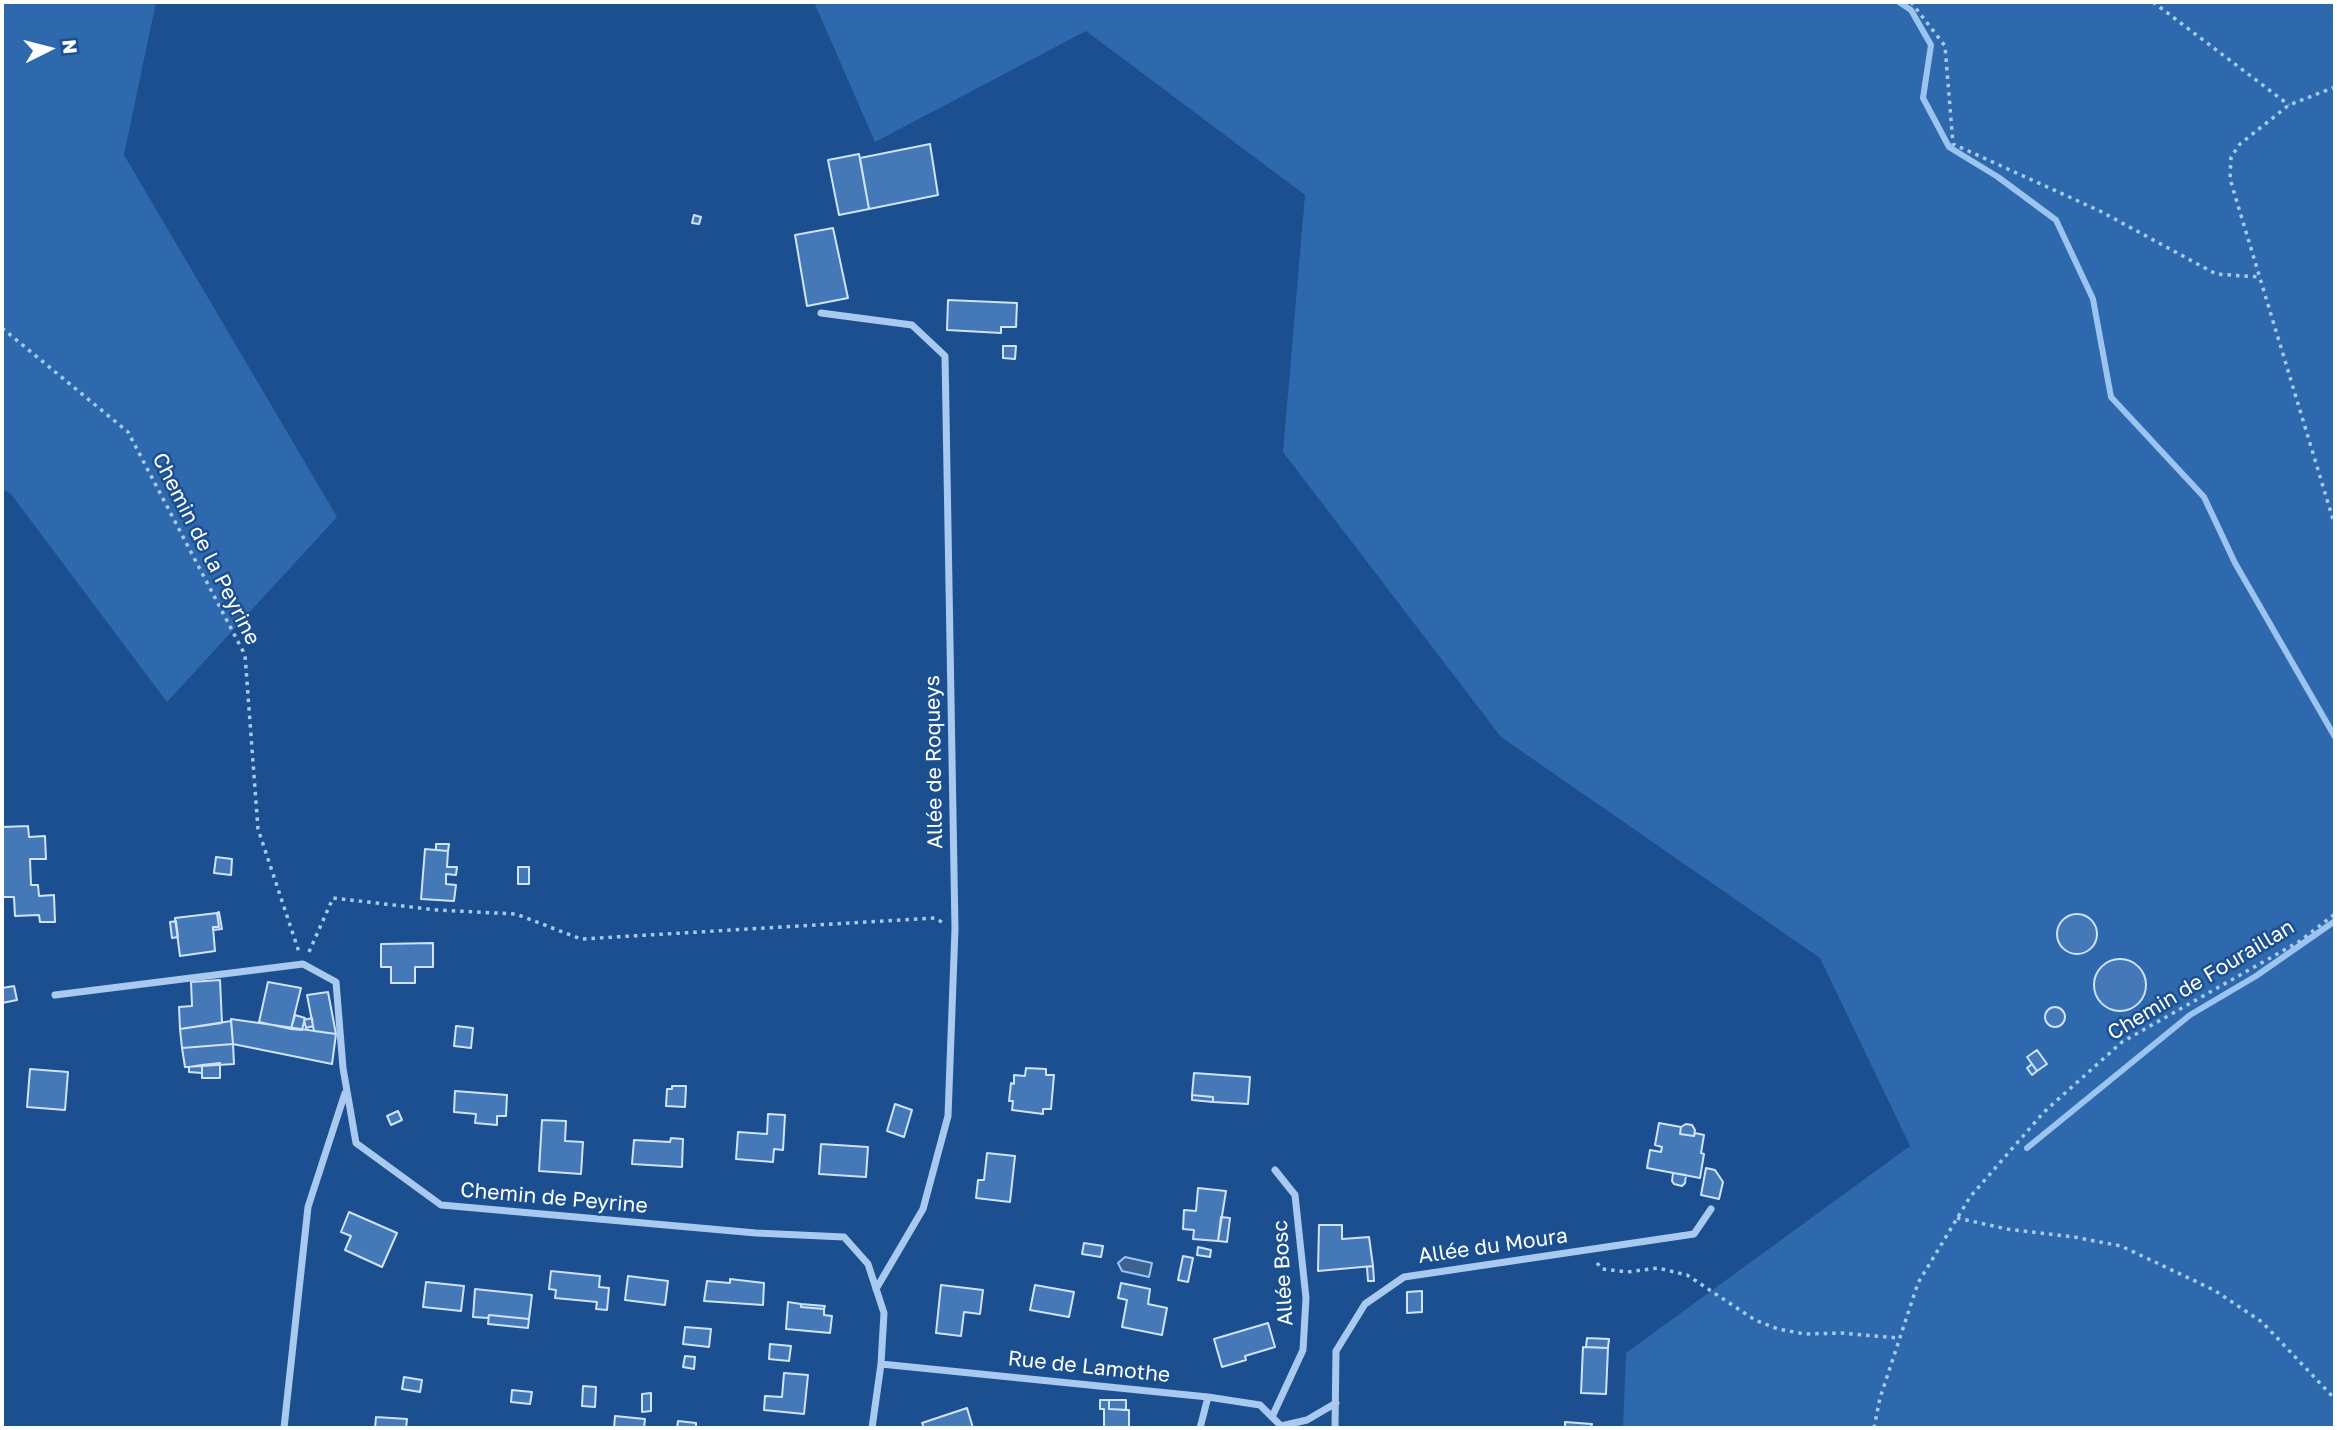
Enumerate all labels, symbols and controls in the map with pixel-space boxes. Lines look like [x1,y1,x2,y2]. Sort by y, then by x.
north arrow [14,14,84,84]
text: N [58,38,83,55]
street label: Chemin de la Peyrine [147,449,265,649]
street label: Allée de Roqueys [920,675,948,849]
street label: Chemin de Fouraillan [2103,914,2299,1046]
street label: Chemin de Peyrine [459,1177,649,1219]
street label: Allée Bosc [1268,1220,1298,1326]
street label: Allée du Moura [1417,1223,1569,1269]
street label: Rue de Lamothe [1007,1346,1171,1388]

